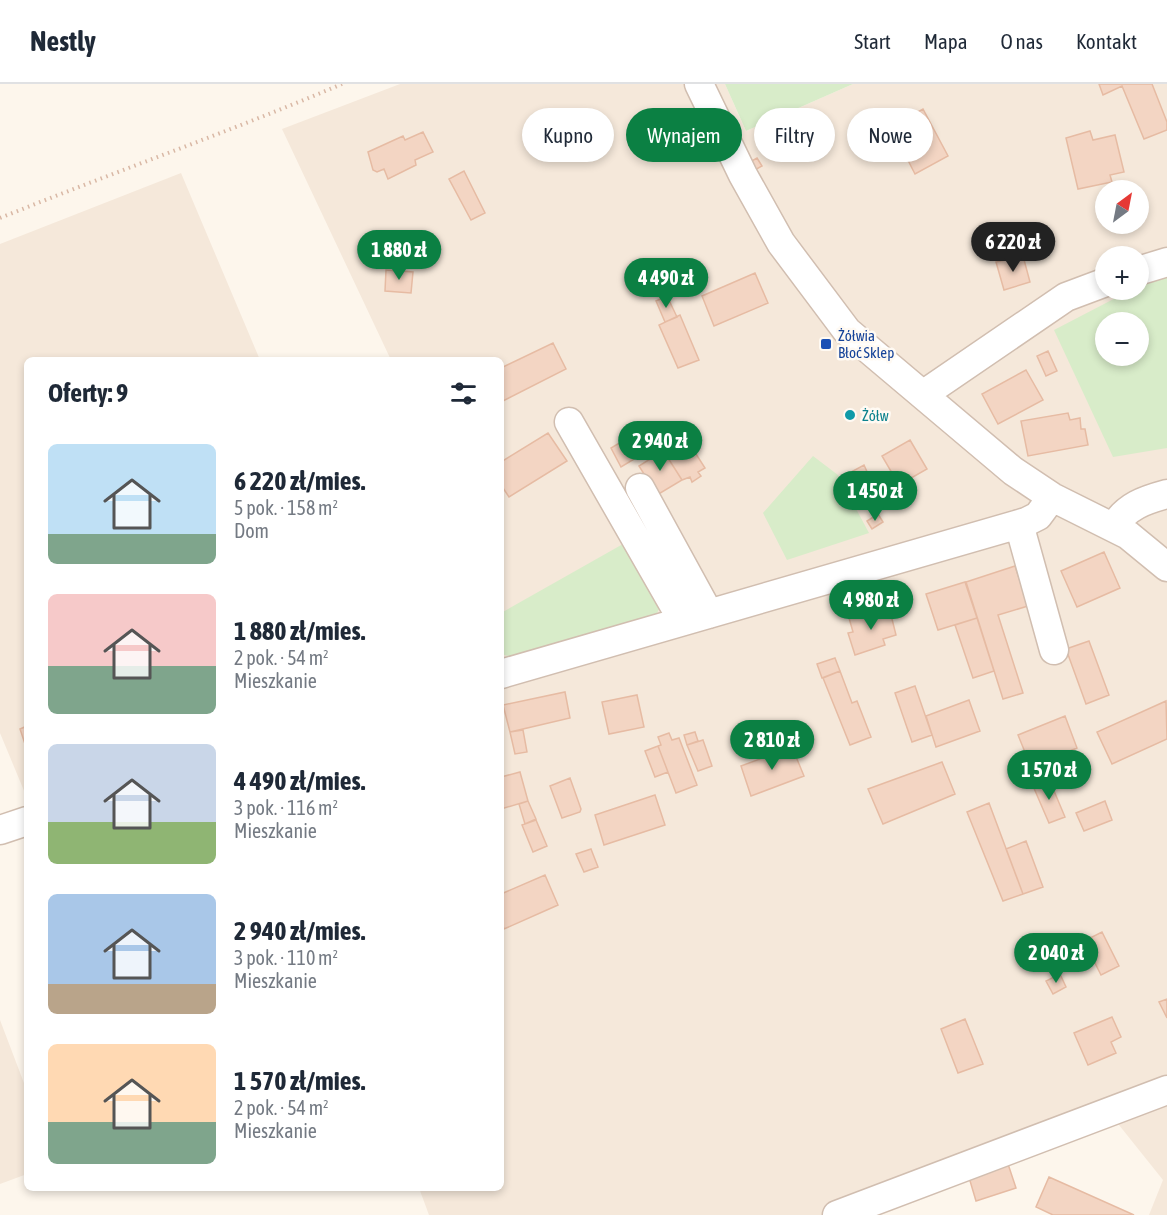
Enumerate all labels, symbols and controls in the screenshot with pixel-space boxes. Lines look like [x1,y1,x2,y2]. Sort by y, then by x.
text: Nestly [30,25,96,57]
text: Start [854,29,891,53]
text: Mapa [924,29,967,53]
text: O nas [1000,29,1043,53]
text: Kontakt [1076,29,1137,53]
chip: Kupno [522,108,614,162]
chip: Wynajem [626,108,742,162]
chip: Filtry [754,108,835,162]
chip: Nowe [847,108,933,162]
north arrow [1095,180,1149,234]
map controls [1095,180,1149,366]
pin: 6 220 zł [951,222,1075,273]
pin: 1 880 zł [337,230,461,281]
text: 6 220 zł [985,230,1041,253]
text: 1 880 zł [371,238,427,261]
button: + [1095,246,1149,300]
pin: 4 490 zł [604,258,728,309]
text: 4 490 zł [638,266,694,289]
button: − [1095,312,1149,366]
place label: Żółwia Błoć Sklep [838,327,894,361]
marker: Żółwia Błoć Sklep [819,337,833,351]
icon: filters [447,377,480,410]
text: Oferty: 9 [48,378,128,408]
place label: Żółw [862,407,889,424]
marker: Żółw [843,408,857,422]
pin: 2 940 zł [598,421,722,472]
text: 2 940 zł [632,429,688,452]
text: 6 220 zł/mies. [234,466,365,496]
icon: home [96,468,168,540]
pin: 1 450 zł [813,471,937,522]
text: 1 450 zł [847,479,903,502]
text: 5 pok. · 158 m² [234,496,338,519]
text: Dom [234,519,269,542]
pin: 4 980 zł [809,580,933,631]
text: 4 980 zł [843,588,899,611]
text: 1 880 zł/mies. [234,616,365,646]
icon: home [96,618,168,690]
text: 2 pok. · 54 m² [234,646,329,669]
text: Mieszkanie [234,669,317,692]
pin: 2 810 zł [710,720,834,771]
text: 2 810 zł [744,728,800,751]
pin: 1 570 zł [987,750,1111,801]
text: 1 570 zł [1021,758,1077,781]
text: 4 490 zł/mies. [234,766,365,796]
icon: home [96,768,168,840]
text: 3 pok. · 116 m² [234,796,338,819]
text: Mieszkanie [234,819,317,842]
text: 2 940 zł/mies. [234,916,365,946]
icon: home [96,918,168,990]
pin: 2 040 zł [994,933,1118,984]
text: 2 040 zł [1028,941,1084,964]
text: 3 pok. · 110 m² [234,946,338,969]
text: Mieszkanie [234,969,317,992]
text: 1 570 zł/mies. [234,1066,365,1096]
icon: home [96,1068,168,1140]
text: 2 pok. · 54 m² [234,1096,329,1119]
text: Mieszkanie [234,1119,317,1142]

